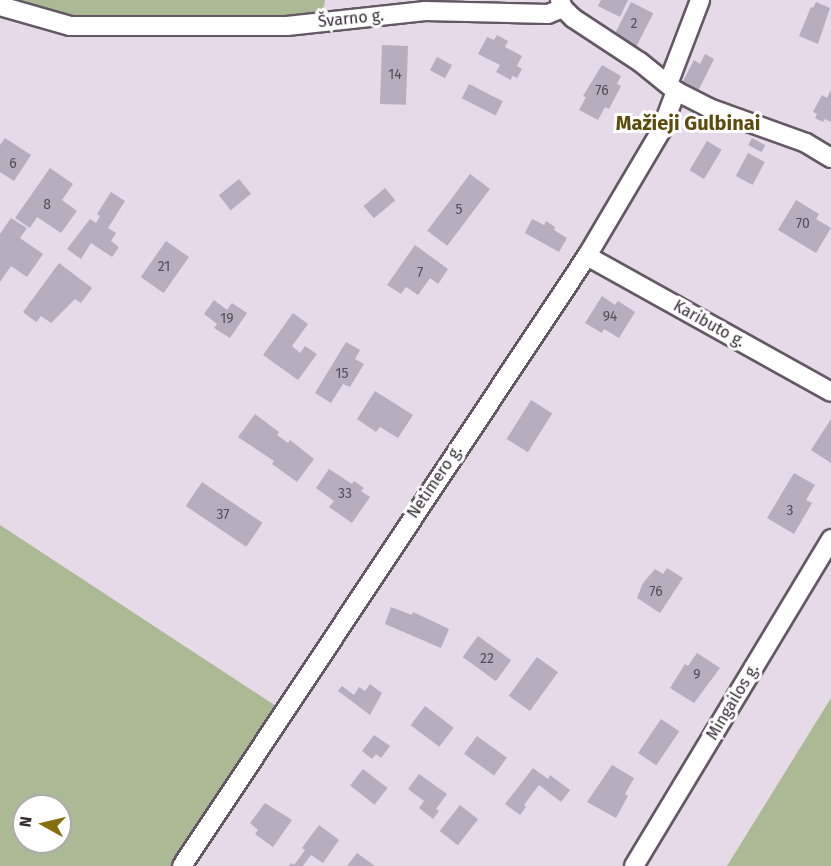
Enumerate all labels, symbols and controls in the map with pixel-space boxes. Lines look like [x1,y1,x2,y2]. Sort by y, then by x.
street label: Švarno g. [317,6,385,32]
house number: 2 [631,16,637,32]
house number: 14 [388,67,402,83]
house number: 76 [595,83,609,99]
district label: Mažieji Gulbinai [616,111,760,135]
house number: 6 [9,156,17,172]
house number: 8 [43,197,51,213]
house number: 5 [455,202,463,218]
house number: 70 [796,216,810,232]
house number: 21 [158,259,170,275]
house number: 7 [417,265,423,281]
street label: Kaributo g. [670,297,748,351]
house number: 94 [603,309,617,325]
house number: 19 [220,311,234,327]
house number: 15 [335,366,349,382]
street label: Netimero g. [404,442,466,522]
house number: 33 [338,486,352,502]
house number: 3 [787,503,793,519]
house number: 37 [216,507,230,523]
house number: 76 [649,584,663,600]
house number: 22 [480,651,494,667]
street label: Mingailos g. [703,660,763,744]
house number: 9 [693,667,701,683]
north arrow [12,794,72,854]
text: N [16,815,36,828]

